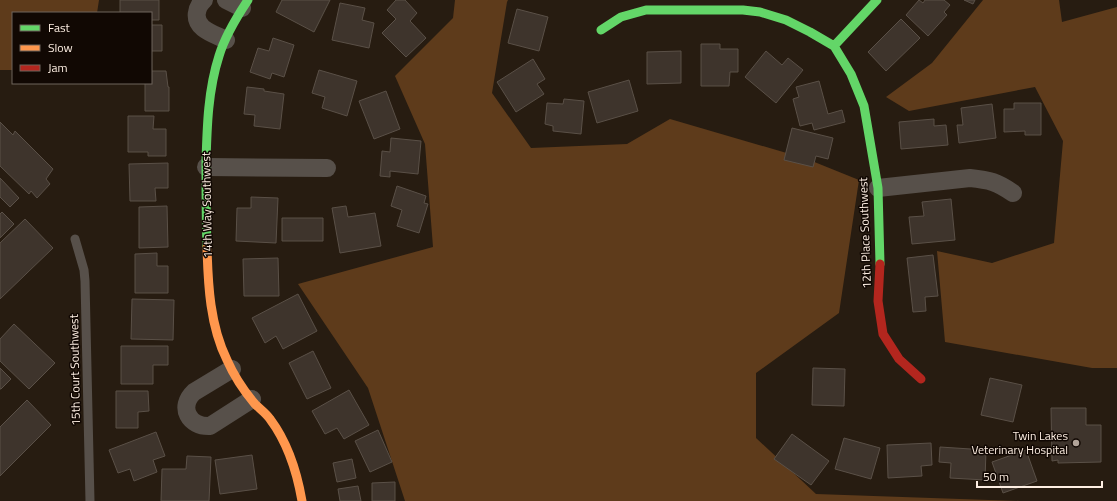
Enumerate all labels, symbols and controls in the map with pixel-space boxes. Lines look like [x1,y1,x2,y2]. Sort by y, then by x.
legend [12,12,152,84]
text: Fast [48,18,71,37]
text: Slow [48,38,73,57]
text: Jam [48,58,68,77]
street label: 14th Way Southwest [196,151,217,258]
street label: 12th Place Southwest [853,176,876,289]
street label: 15th Court Southwest [64,313,85,426]
place label: Twin Lakes Veterinary Hospital [971,426,1068,459]
marker: Twin Lakes Veterinary Hospital [1071,438,1081,448]
scale bar [977,463,1102,489]
text: 50 m [983,467,1009,486]

